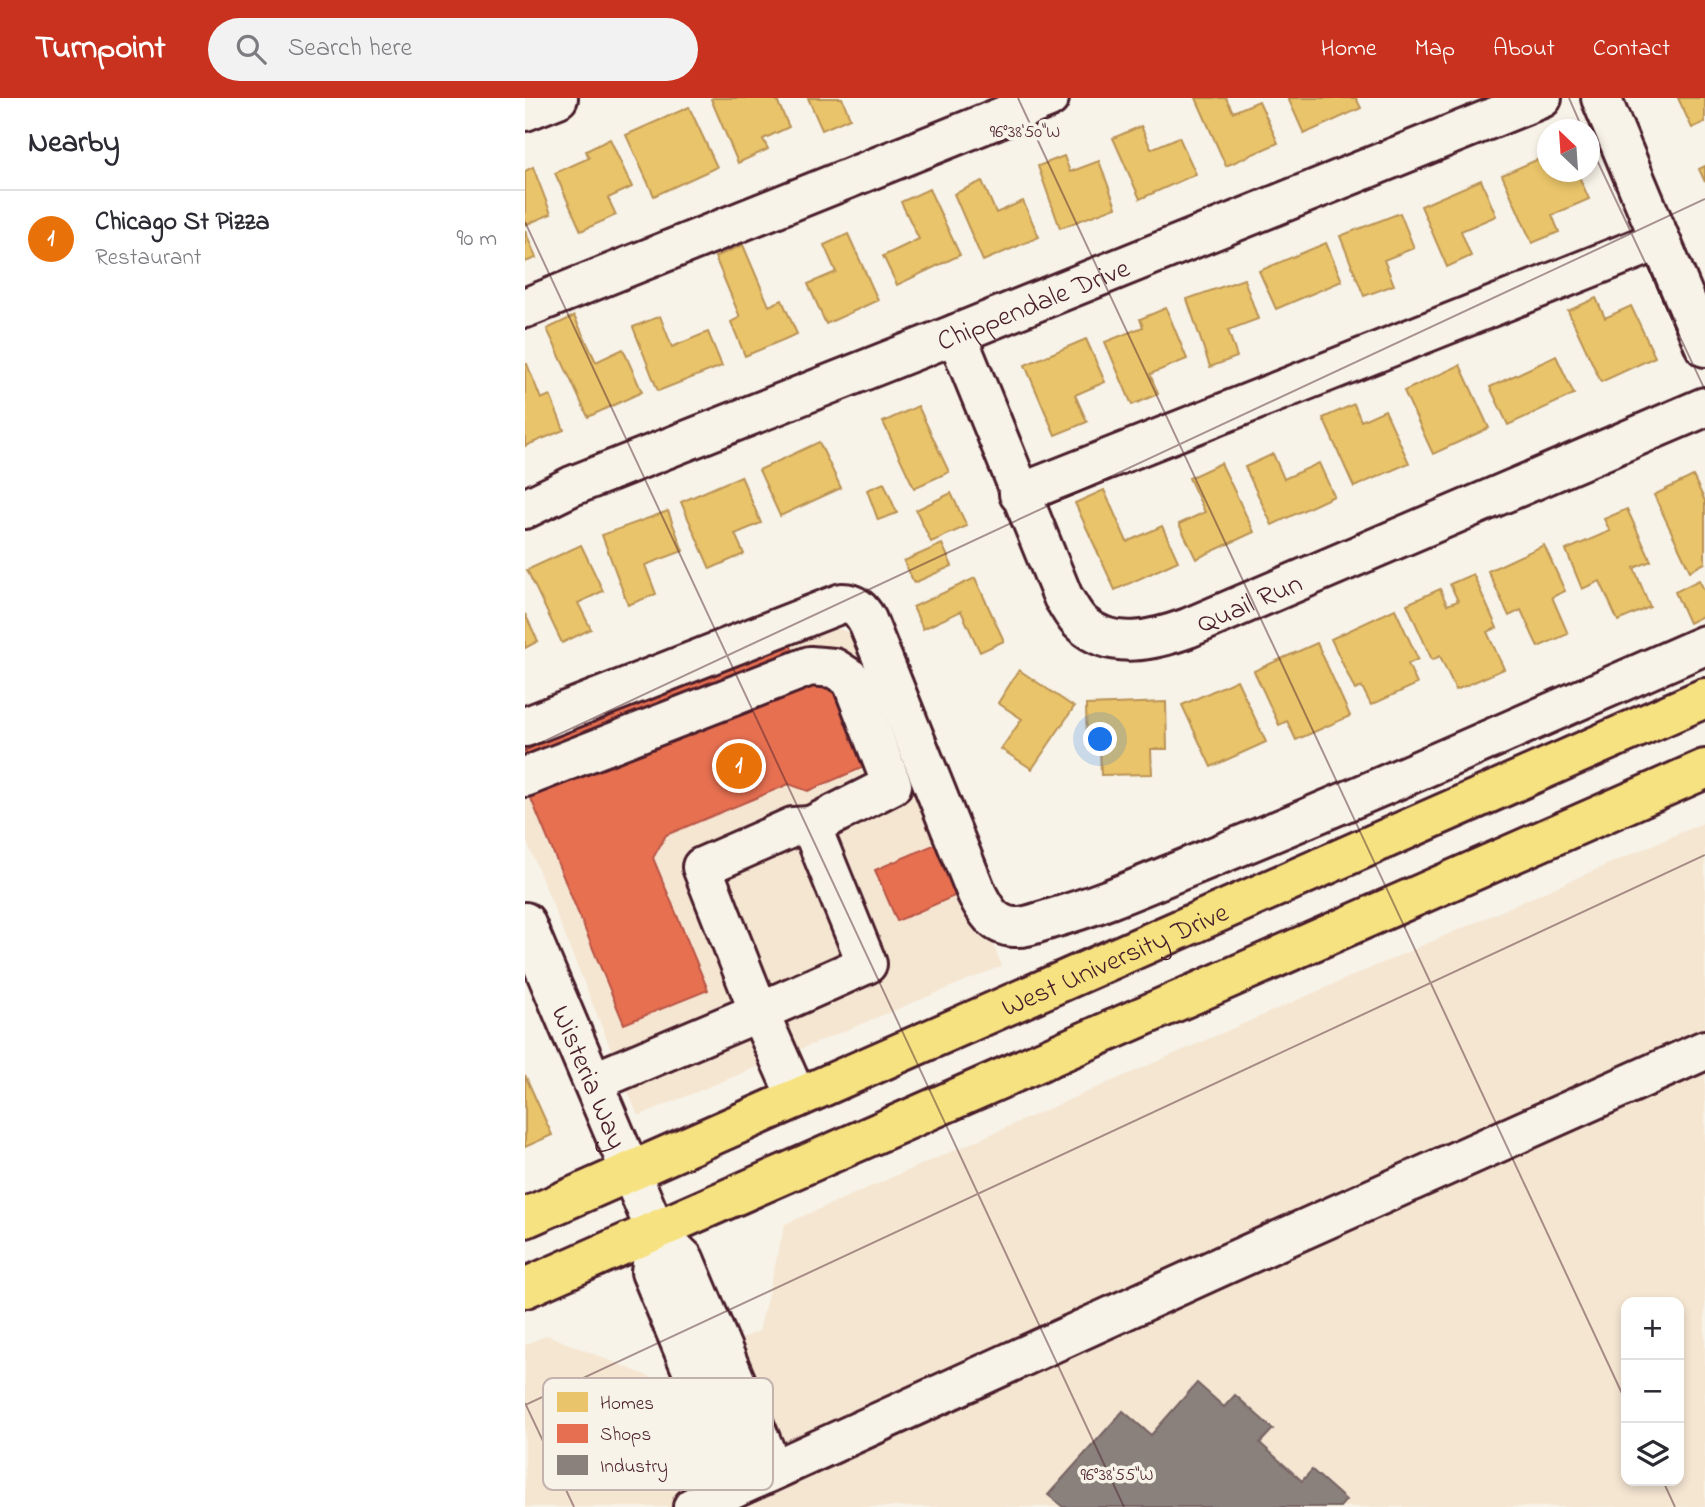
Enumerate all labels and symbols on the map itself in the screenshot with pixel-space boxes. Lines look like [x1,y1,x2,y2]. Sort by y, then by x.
north arrow [1537,119,1600,182]
text: 96°38'50"W [990,120,1060,146]
street label: Chippendale Drive [932,249,1137,363]
street label: Quail Run [1191,564,1309,646]
your location [1083,722,1117,756]
pin: 1 [716,740,762,792]
street label: West University Drive [996,893,1236,1030]
street label: Wisteria Way [539,1000,636,1156]
legend [543,1378,773,1490]
text: Homes [600,1391,654,1418]
text: Shops [600,1422,651,1449]
text: Industry [600,1454,668,1482]
text: 96°38'55"W [1081,1463,1154,1489]

